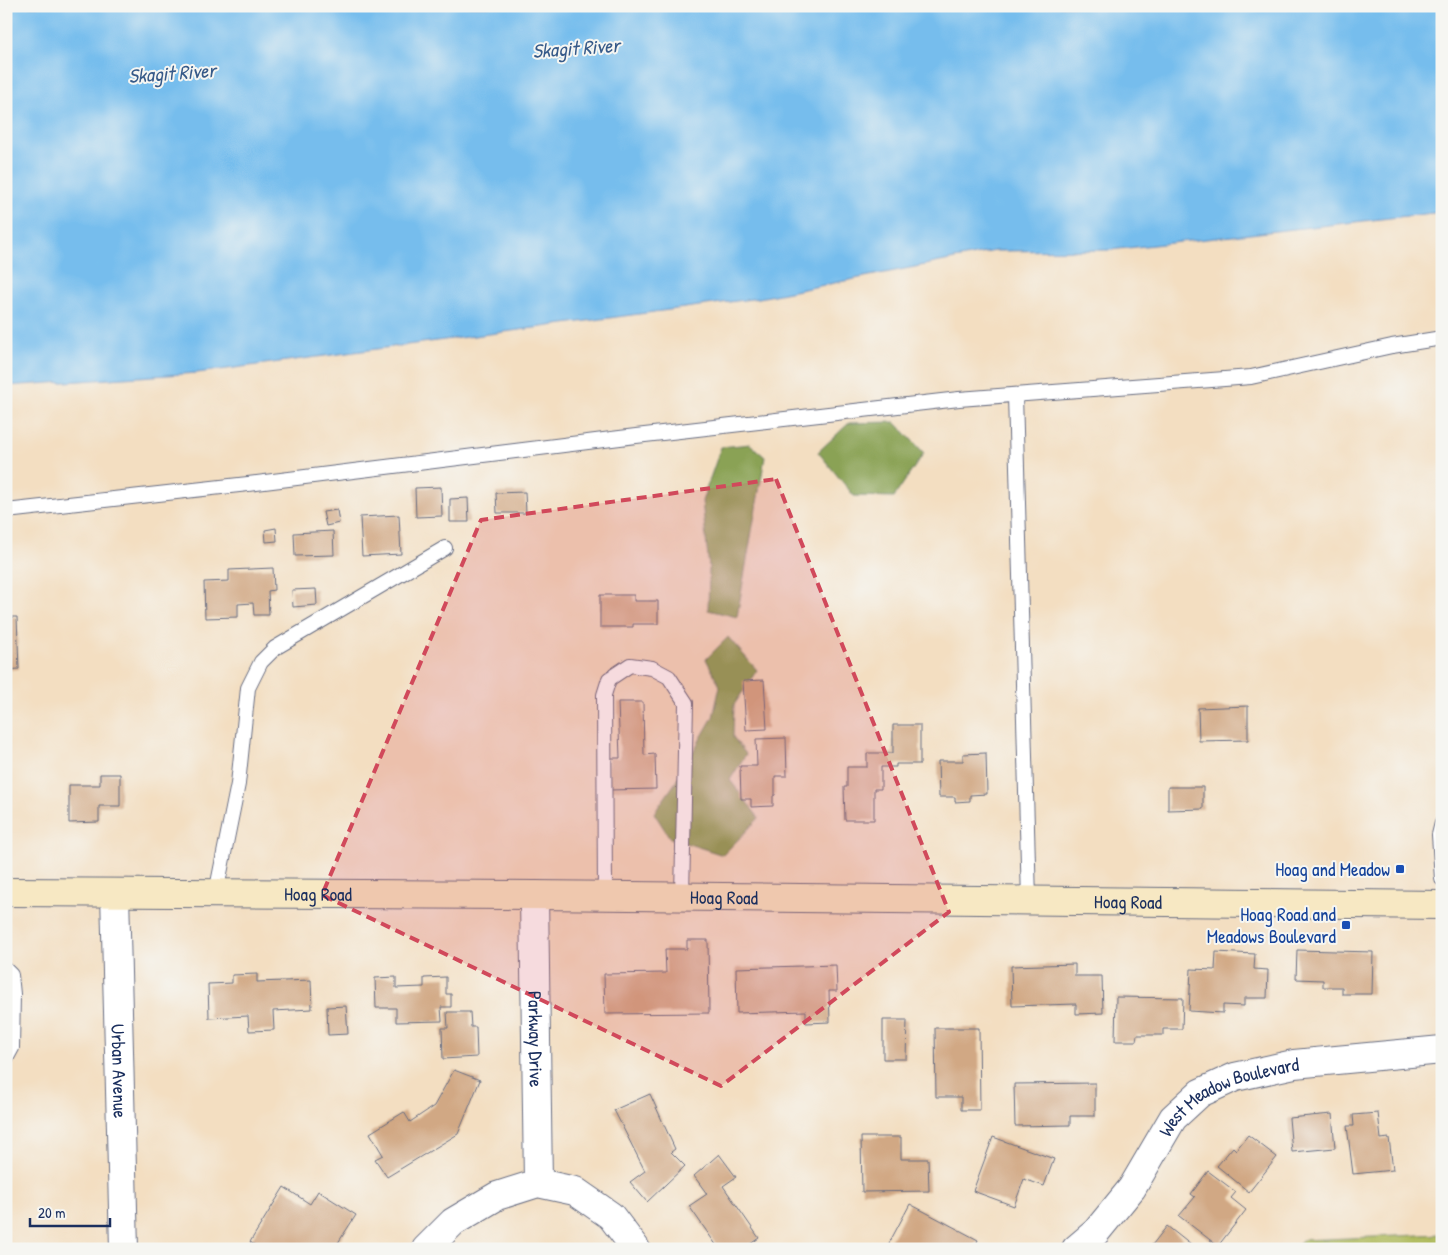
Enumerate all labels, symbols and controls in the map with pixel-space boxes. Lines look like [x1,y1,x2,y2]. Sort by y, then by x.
water label: Skagit River [531,31,623,65]
water label: Skagit River [127,56,219,90]
place label: Hoag and Meadow [1275,856,1390,882]
marker: Hoag and Meadow [1394,863,1406,875]
street label: Hoag Road [284,881,353,907]
street label: Hoag Road [690,884,759,910]
street label: Hoag Road [1094,888,1163,915]
place label: Hoag Road and Meadows Boulevard [1207,901,1337,949]
marker: Hoag Road and Meadows Boulevard [1340,919,1352,931]
street label: Parkway Drive [522,991,550,1088]
street label: Urban Avenue [105,1024,134,1119]
street label: West Meadow Boulevard [1152,1051,1301,1141]
scale bar [30,1195,110,1227]
text: 20 m [38,1202,65,1223]

